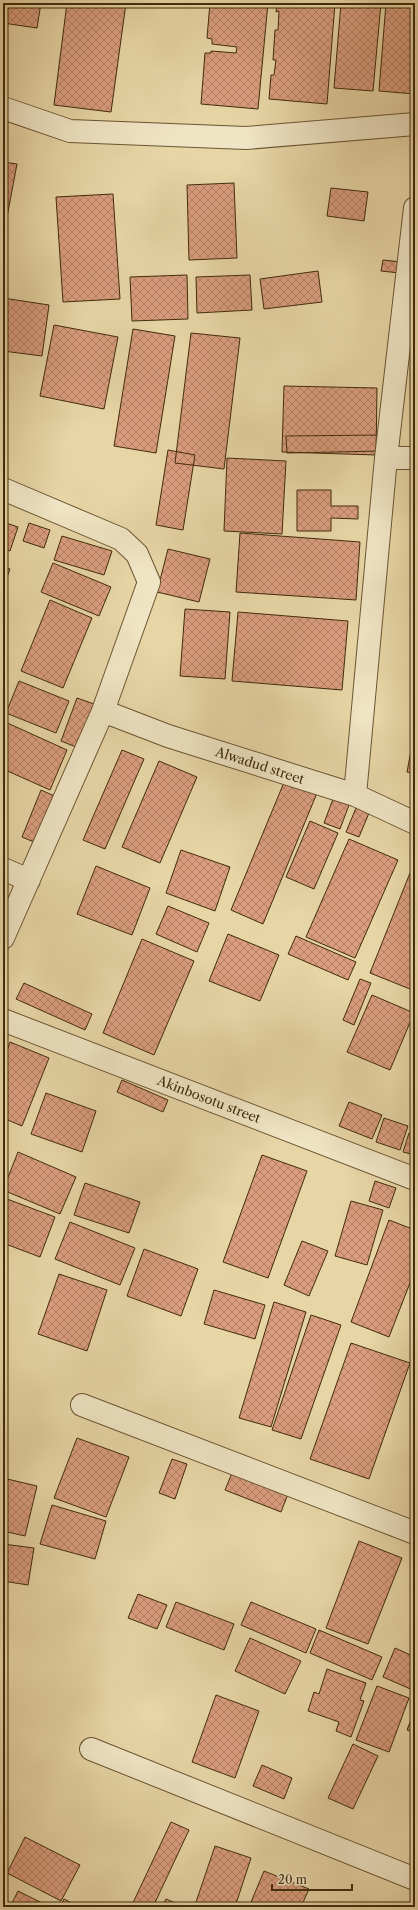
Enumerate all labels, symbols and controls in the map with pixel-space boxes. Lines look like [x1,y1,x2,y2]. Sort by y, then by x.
street label: Alwadud street [213,743,307,787]
street label: Akinbosotu street [154,1072,263,1126]
scale bar [272,1866,352,1892]
text: 20 m [278,1872,307,1887]

